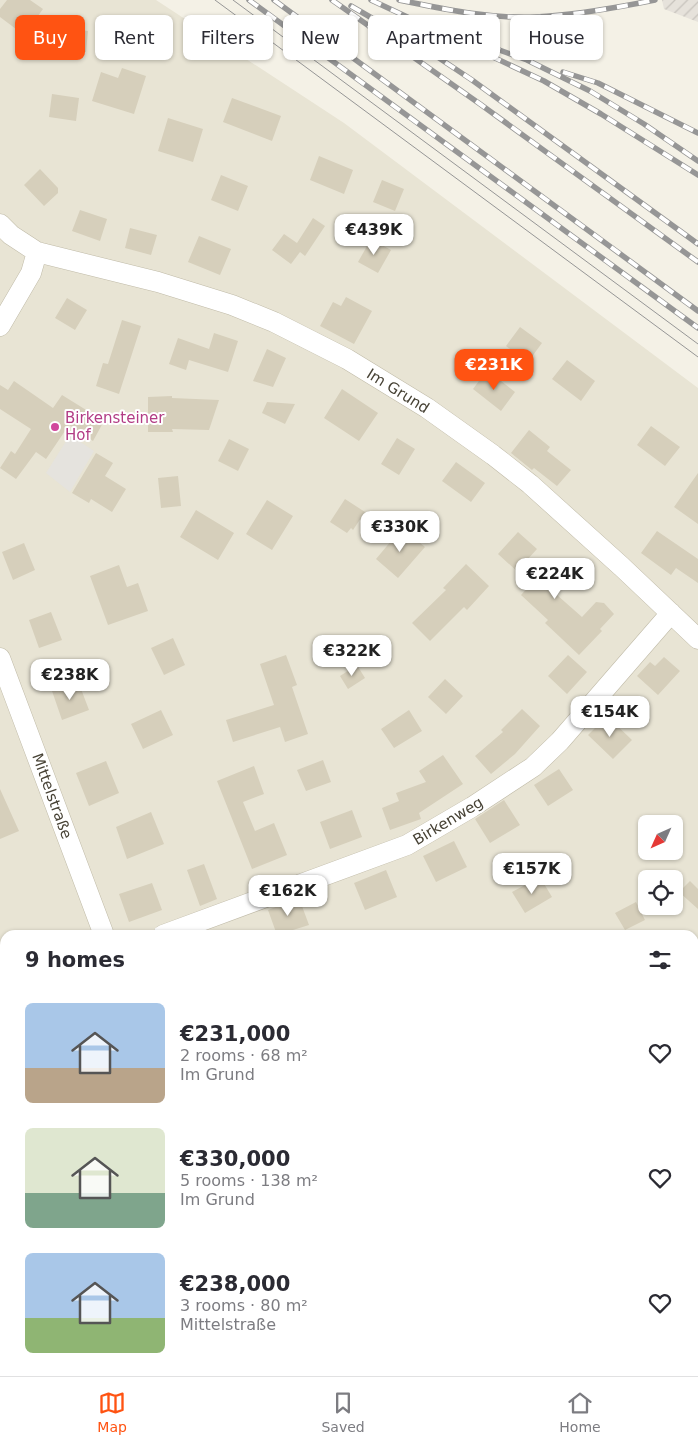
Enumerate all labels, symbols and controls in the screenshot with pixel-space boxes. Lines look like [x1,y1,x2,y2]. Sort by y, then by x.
chip: Buy [15,15,85,60]
chip: Rent [95,15,173,60]
chip: Filters [183,15,273,60]
chip: New [283,15,358,60]
chip: Apartment [368,15,500,60]
chip: House [510,15,603,60]
pin: €439K [339,214,409,256]
text: €439K [346,220,402,239]
pin: €231K [459,348,529,391]
text: €231K [466,355,522,374]
street label: Im Grund [363,365,433,417]
place label: Birkensteiner Hof [65,409,165,444]
marker: Birkensteiner Hof [49,421,61,433]
pin: €330K [365,510,435,553]
text: €330K [372,517,428,536]
pin: €224K [520,558,590,600]
text: €224K [527,564,583,583]
pin: €322K [317,634,387,677]
text: €322K [324,641,380,660]
pin: €238K [35,658,105,701]
text: €238K [42,665,98,684]
pin: €154K [575,696,645,738]
text: €154K [582,702,638,721]
street label: Mittelstraße [28,751,76,841]
street label: Birkenweg [410,793,486,849]
north arrow [638,815,682,860]
map controls [638,815,683,915]
pin: €157K [497,852,567,895]
text: €157K [504,859,560,878]
button: locate [638,870,683,915]
pin: €162K [253,874,323,917]
text: €162K [260,881,316,900]
icon: filters [646,946,674,974]
text: 9 homes [25,948,125,972]
text: €231,000 [180,1022,290,1046]
icon: home [65,1023,125,1083]
icon: heart [646,1039,674,1067]
text: 2 rooms · 68 m² [180,1046,308,1065]
text: Im Grund [180,1065,255,1084]
text: €330,000 [180,1147,290,1171]
icon: home [65,1148,125,1208]
icon: heart [646,1164,674,1192]
text: 5 rooms · 138 m² [180,1171,318,1190]
text: Im Grund [180,1190,255,1209]
text: €238,000 [180,1272,290,1296]
icon: home [65,1273,125,1333]
icon: heart [646,1289,674,1317]
text: 3 rooms · 80 m² [180,1296,308,1315]
text: Mittelstraße [180,1315,276,1334]
tab: Map [97,1389,127,1435]
tab: Saved [321,1389,365,1435]
tab: Home [559,1389,601,1435]

